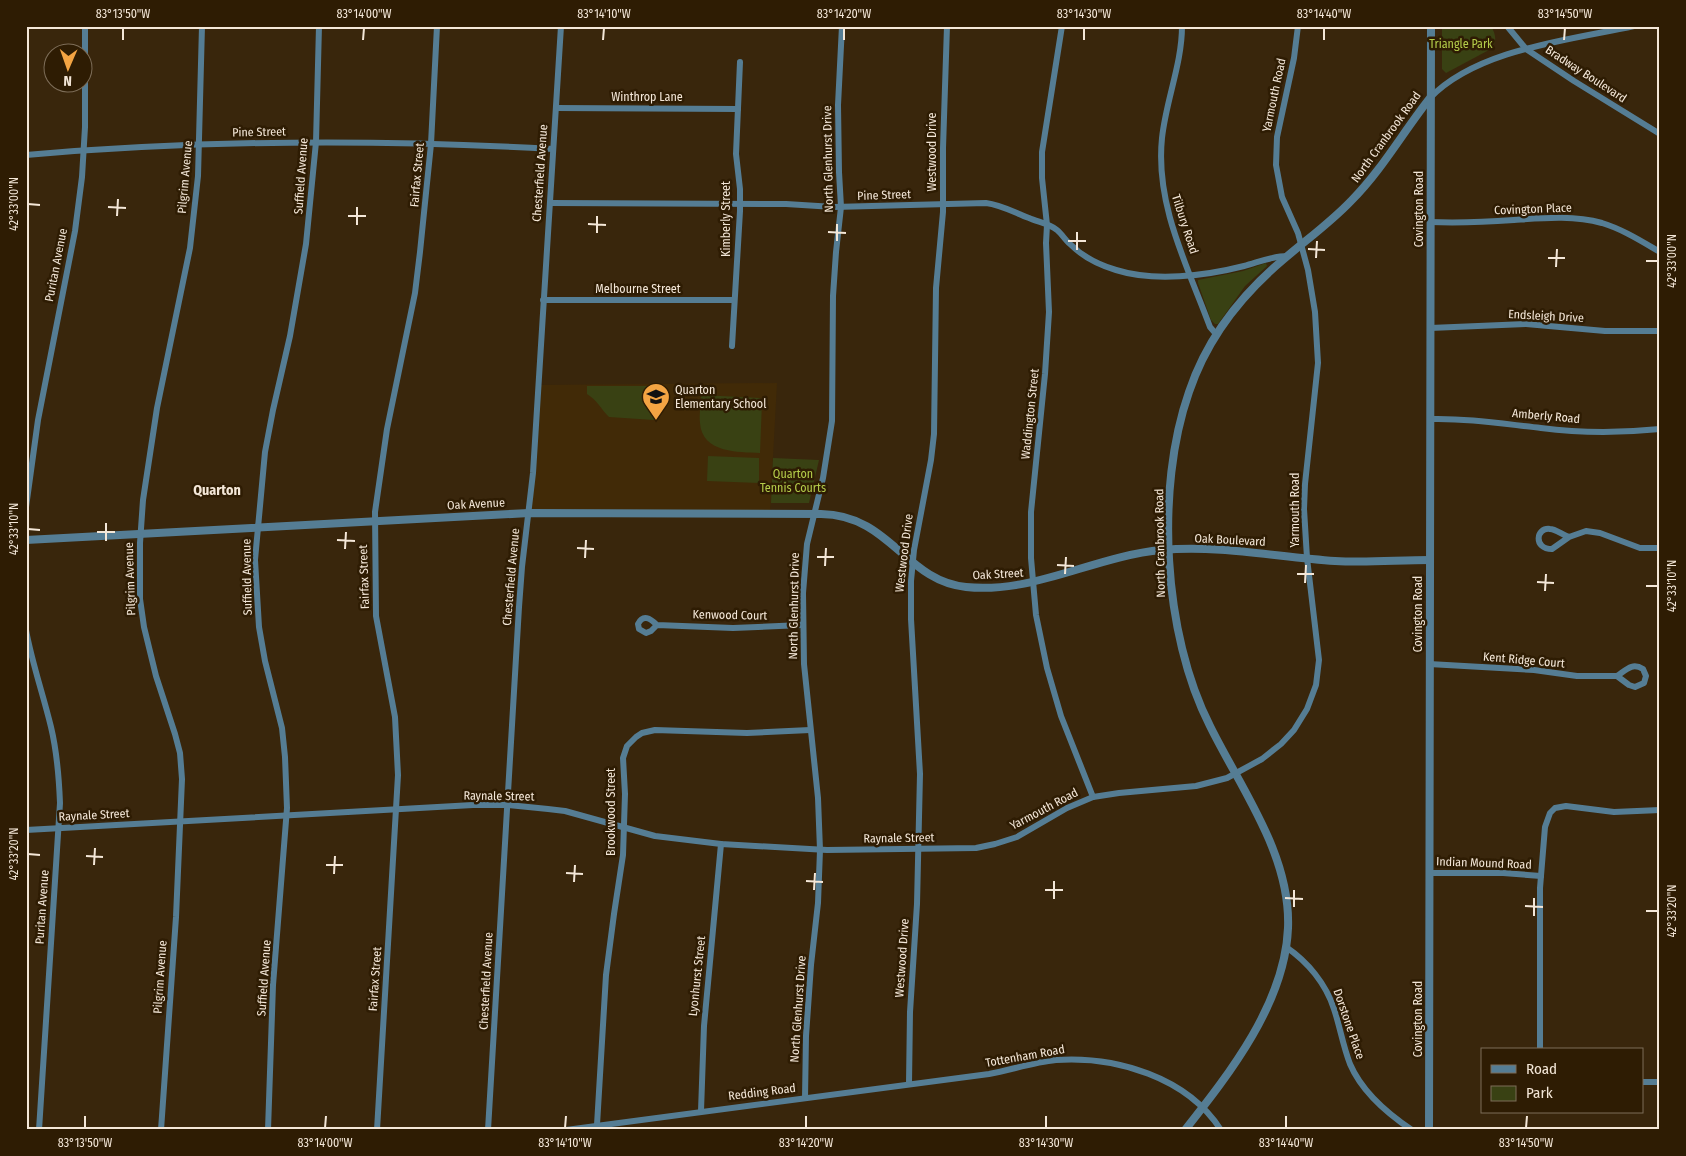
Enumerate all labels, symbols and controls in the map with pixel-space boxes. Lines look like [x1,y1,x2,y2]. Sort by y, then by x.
text: 83°13'50"W [96,7,150,21]
text: 83°14'00"W [336,7,392,21]
text: 83°14'10"W [577,7,631,21]
text: 83°14'20"W [817,7,871,21]
text: 83°14'30"W [1057,7,1111,21]
text: 83°14'40"W [1297,7,1351,21]
text: 83°14'50"W [1538,7,1592,21]
park label: Triangle Park [1429,37,1493,51]
north arrow [42,42,92,92]
street label: Bradway Boulevard [1543,43,1629,105]
street label: Yarmouth Road [1259,57,1289,133]
text: N [63,72,72,89]
street label: North Cranbrook Road [1348,89,1424,185]
street label: Winthrop Lane [611,90,683,104]
street label: North Glenhurst Drive [820,105,836,213]
street label: Westwood Drive [925,112,939,192]
street label: Chesterfield Avenue [530,124,550,222]
street label: Pine Street [232,125,286,139]
street label: Suffield Avenue [291,137,311,215]
street label: Pilgrim Avenue [175,140,195,214]
street label: Fairfax Street [407,142,427,208]
street label: Covington Road [1412,171,1426,247]
text: 42°33'00"N [7,177,21,231]
street label: Kimberly Street [719,181,733,257]
street label: Pine Street [857,187,911,203]
street label: Tilbury Road [1169,193,1201,255]
street label: Covington Place [1494,201,1572,217]
street label: Puritan Avenue [42,227,70,303]
text: 42°33'00"N [1665,234,1679,288]
street label: Melbourne Street [595,282,681,296]
street label: Endsleigh Drive [1508,307,1584,325]
street label: Waddington Street [1018,368,1042,460]
school or university icon: Quarton Elementary School [641,382,671,421]
place label: Quarton Elementary School [675,383,766,411]
street label: Amberly Road [1511,406,1581,426]
park label: Quarton Tennis Courts [760,467,826,495]
street label: Yarmouth Road [1288,473,1302,547]
district label: Quarton [193,482,241,499]
street label: North Cranbrook Road [1152,488,1168,598]
street label: Oak Avenue [447,495,505,513]
text: 42°33'10"N [7,503,21,555]
street label: Westwood Drive [892,513,916,593]
street label: Chesterfield Avenue [500,528,522,626]
street label: Oak Boulevard [1194,531,1266,549]
street label: Suffield Avenue [239,539,255,615]
street label: Pilgrim Avenue [122,542,138,616]
street label: Fairfax Street [356,544,372,609]
street label: North Glenhurst Drive [786,552,802,660]
text: 42°33'10"N [1665,560,1679,612]
street label: Oak Street [972,566,1024,582]
street label: Covington Road [1411,576,1425,652]
street label: Kenwood Court [693,607,768,623]
street label: Kent Ridge Court [1483,649,1565,671]
street label: Brookwood Street [604,768,618,856]
street label: Yarmouth Road [1008,785,1080,833]
street label: Raynale Street [463,788,535,804]
street label: Raynale Street [58,806,130,824]
text: 42°33'20"N [7,827,21,881]
street label: Raynale Street [863,830,935,846]
street label: Indian Mound Road [1436,854,1532,872]
street label: Puritan Avenue [32,869,52,945]
text: 42°33'20"N [1665,884,1679,938]
street label: Westwood Drive [892,918,912,998]
street label: Chesterfield Avenue [476,932,496,1030]
street label: Lyonhurst Street [686,935,708,1017]
street label: Suffield Avenue [254,939,274,1017]
street label: Pilgrim Avenue [150,940,170,1014]
street label: Fairfax Street [366,946,384,1012]
street label: North Glenhurst Drive [787,955,809,1063]
street label: Covington Road [1411,981,1425,1057]
street label: Dorstone Place [1330,987,1368,1061]
street label: Tottenham Road [984,1042,1066,1070]
legend [1481,1048,1644,1114]
text: Road [1526,1060,1557,1078]
street label: Redding Road [727,1081,797,1103]
text: Park [1526,1084,1553,1102]
text: 83°13'50"W [58,1136,112,1150]
text: 83°14'00"W [297,1136,353,1150]
text: 83°14'10"W [538,1136,592,1150]
text: 83°14'20"W [779,1136,833,1150]
text: 83°14'30"W [1019,1136,1073,1150]
text: 83°14'40"W [1259,1136,1313,1150]
text: 83°14'50"W [1499,1136,1553,1150]

